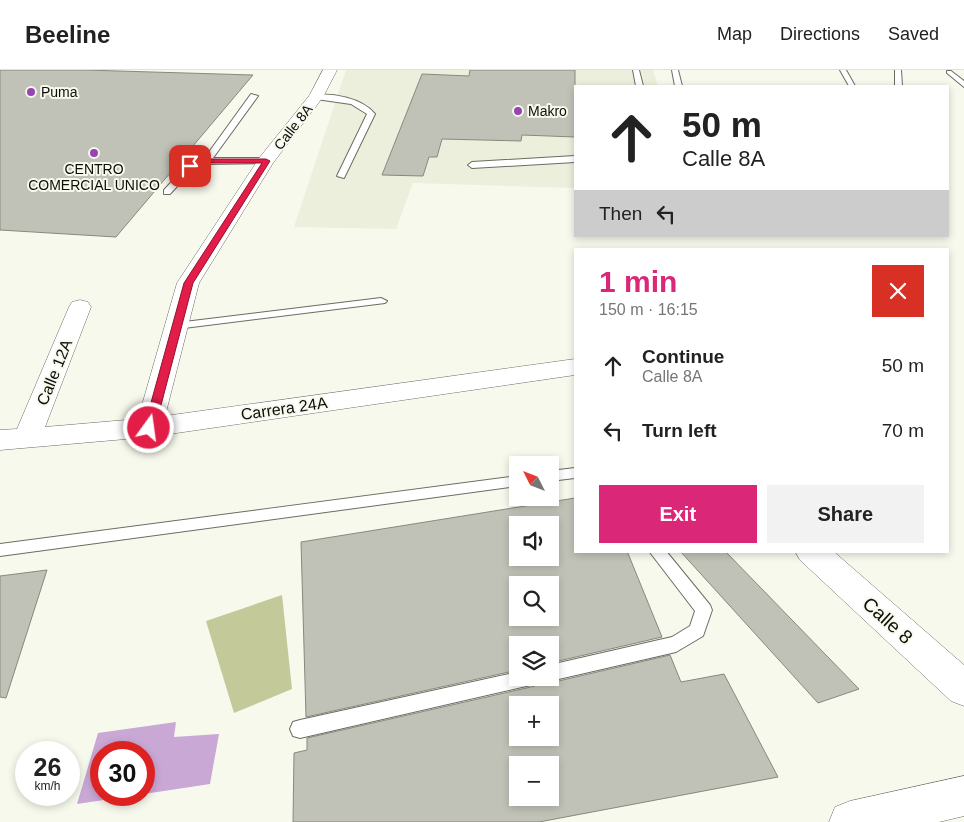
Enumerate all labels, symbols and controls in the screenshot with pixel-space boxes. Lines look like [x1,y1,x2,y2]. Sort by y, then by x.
text: Beeline [25,21,110,48]
text: Map [717,24,752,44]
text: Directions [780,24,860,44]
text: Saved [888,24,939,44]
place label: Puma [41,84,78,100]
marker: Puma [25,86,37,98]
street label: Calle 8A [270,101,316,153]
place label: Makro [528,103,567,119]
marker: Makro [512,105,524,117]
icon: ahead [599,105,664,170]
text: 50 m [682,105,762,144]
pin [169,145,211,187]
text: Calle 8A [682,146,765,171]
marker: CENTRO COMERCIAL UNICO [88,147,100,159]
icon: arrive [176,152,204,180]
place label: CENTRO COMERCIAL UNICO [28,161,160,193]
icon: left [652,200,680,228]
text: Then [599,203,642,224]
text: 1 min [599,265,677,298]
button: close [872,265,924,317]
text: 150 m · 16:15 [599,301,698,318]
street label: Calle 12A [34,337,75,408]
text: Continue [642,346,724,367]
icon: ahead [599,352,627,380]
text: 50 m [882,355,924,376]
text: Calle 8A [642,368,702,385]
street label: Carrera 24A [240,394,329,423]
position arrow [122,401,174,453]
icon: left [599,417,627,445]
text: Turn left [642,420,717,441]
text: 70 m [882,420,924,441]
north arrow [509,456,559,506]
map controls [509,456,559,806]
button: Exit [599,485,757,543]
button: Share [767,485,924,543]
button: sound [509,516,559,566]
button: search [509,576,559,626]
street label: Calle 8 [859,593,917,648]
button: layers [509,636,559,686]
button: + [509,696,559,746]
speed limit sign: 30 [90,741,155,806]
text: 26 [34,753,61,781]
button: − [509,756,559,806]
text: km/h [34,779,61,793]

